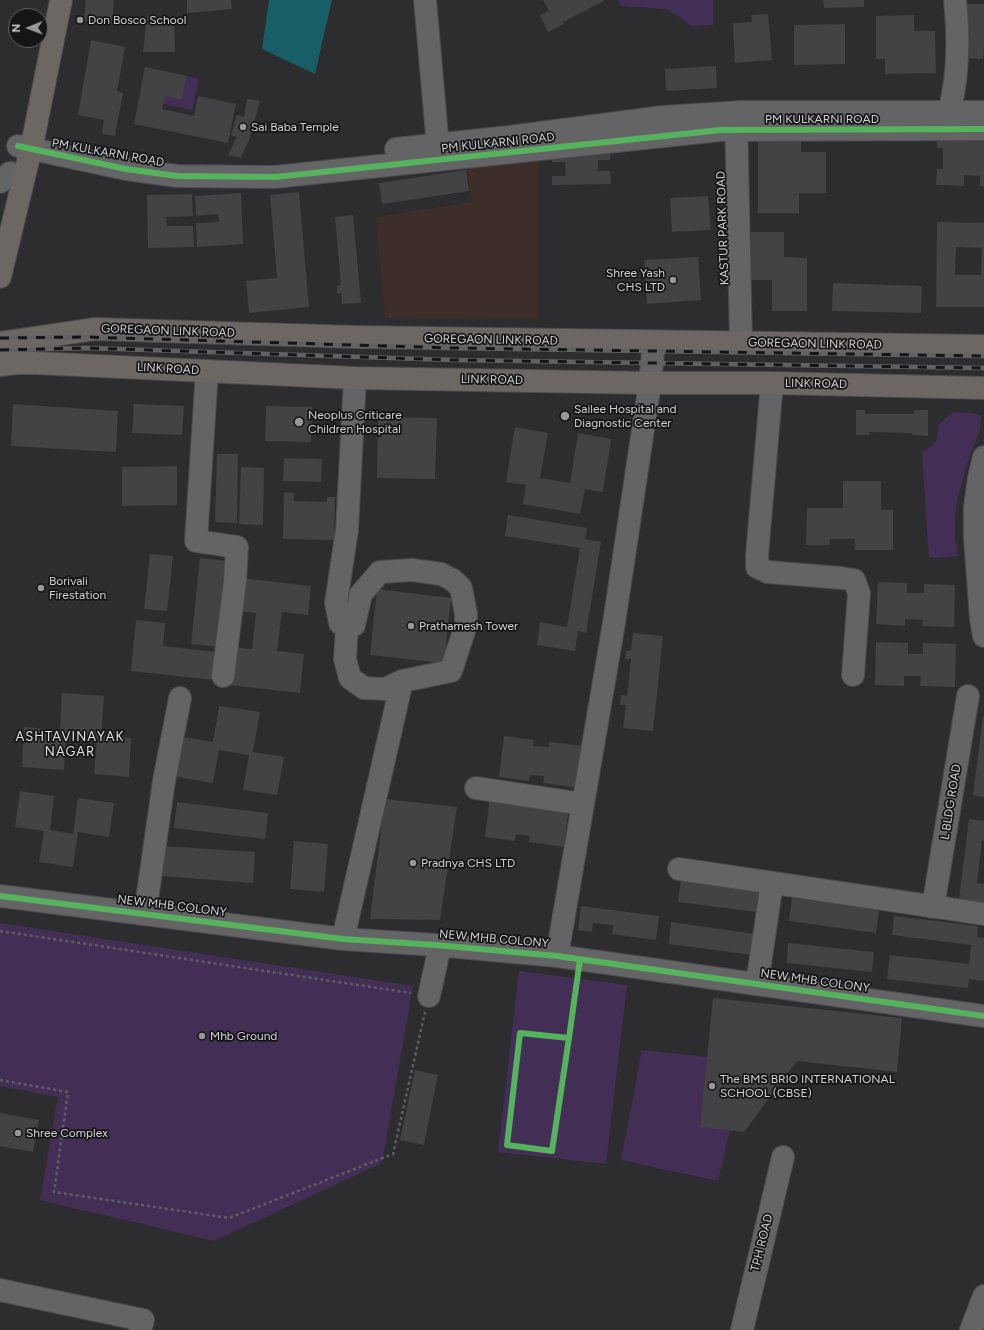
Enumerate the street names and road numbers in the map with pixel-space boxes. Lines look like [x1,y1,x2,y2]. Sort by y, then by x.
street label: PM KULKARNI ROAD [765,112,879,126]
street label: PM KULKARNI ROAD [441,130,555,156]
street label: PM KULKARNI ROAD [51,136,165,170]
street label: KASTUR PARK ROAD [714,171,732,285]
street label: GOREGAON LINK ROAD [101,321,235,341]
street label: GOREGAON LINK ROAD [424,332,558,348]
street label: GOREGAON LINK ROAD [748,336,882,352]
street label: LINK ROAD [137,360,199,378]
street label: LINK ROAD [461,372,523,388]
street label: LINK ROAD [785,376,847,392]
street label: L BLDG ROAD [938,763,964,841]
street label: NEW MHB COLONY [116,892,228,920]
street label: NEW MHB COLONY [438,927,550,951]
street label: NEW MHB COLONY [759,966,871,996]
street label: TPH ROAD [748,1213,776,1273]

